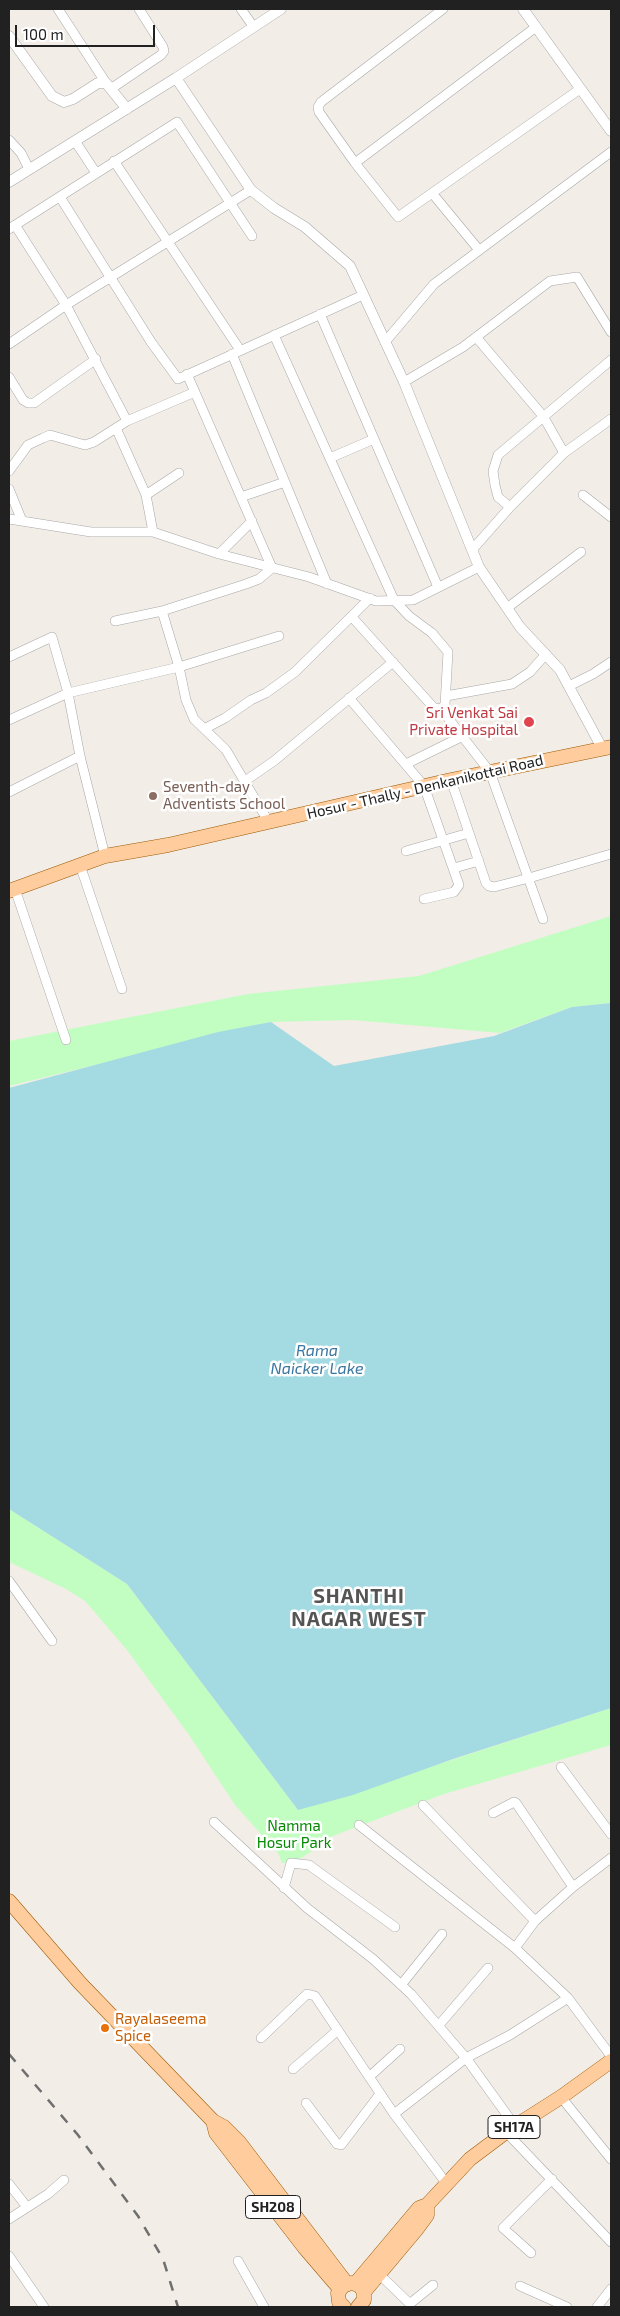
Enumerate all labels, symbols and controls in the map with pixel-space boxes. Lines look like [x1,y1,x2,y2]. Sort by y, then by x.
scale bar [18,15,158,47]
text: 100 m [23,25,64,43]
place label: Sri Venkat Sai Private Hospital [409,704,518,739]
marker: Sri Venkat Sai Private Hospital [522,715,536,729]
street label: Hosur - Thally - Denkanikottai Road [305,751,545,823]
place label: Seventh-day Adventists School [163,778,285,813]
marker: Seventh-day Adventists School [147,790,159,802]
water label: Rama Naicker Lake [271,1341,363,1379]
district label: SHANTHI NAGAR WEST [290,1584,428,1631]
park label: Namma Hosur Park [257,1817,331,1852]
place label: Rayalaseema Spice [115,2010,206,2045]
marker: Rayalaseema Spice [99,2022,111,2034]
road number: SH17A [488,2116,540,2138]
road number: SH208 [246,2196,300,2218]

